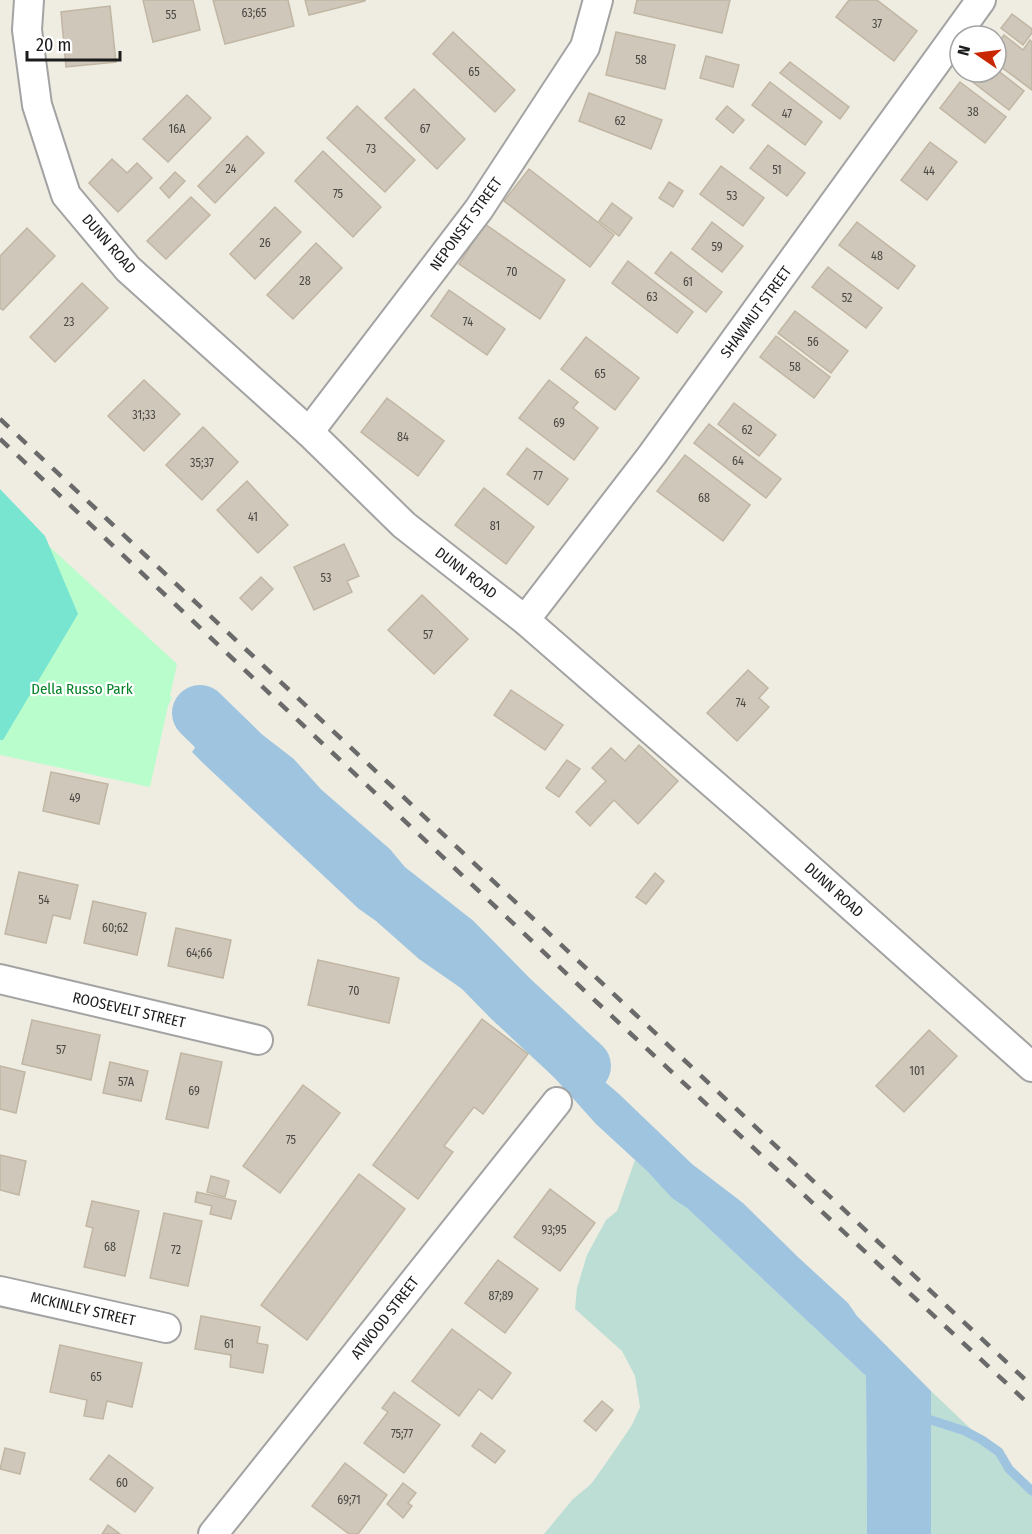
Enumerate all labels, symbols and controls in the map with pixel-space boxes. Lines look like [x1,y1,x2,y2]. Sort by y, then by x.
house number: 63;65 [241,6,267,20]
house number: 55 [166,8,177,22]
house number: 37 [872,17,882,31]
scale bar [27,24,120,62]
north arrow [948,24,1008,84]
text: 20 m [36,34,71,56]
text: N [954,44,974,57]
house number: 58 [635,53,647,67]
house number: 65 [468,65,480,79]
house number: 38 [967,105,979,119]
house number: 47 [782,107,792,121]
house number: 62 [614,114,626,128]
house number: 16A [169,122,186,136]
house number: 67 [420,122,430,136]
house number: 73 [366,142,376,156]
house number: 24 [226,162,237,176]
house number: 51 [772,163,782,177]
house number: 44 [923,164,935,178]
street label: NEPONSET STREET [426,174,506,274]
house number: 75 [333,187,344,201]
house number: 53 [727,189,737,203]
street label: DUNN ROAD [78,210,140,278]
house number: 26 [259,236,271,250]
house number: 59 [711,240,723,254]
house number: 48 [871,249,883,263]
street label: SHAWMUT STREET [717,263,795,361]
house number: 70 [507,265,517,279]
house number: 28 [299,274,311,288]
house number: 61 [683,275,693,289]
house number: 63 [646,290,658,304]
house number: 52 [842,291,852,305]
house number: 23 [64,315,74,329]
house number: 74 [463,315,473,329]
house number: 56 [807,335,819,349]
house number: 58 [789,360,801,374]
house number: 65 [594,367,606,381]
house number: 31;33 [132,408,156,422]
house number: 69 [553,416,565,430]
house number: 62 [741,423,753,437]
house number: 84 [397,430,409,444]
house number: 64 [732,454,744,468]
house number: 35;37 [190,456,214,470]
house number: 77 [533,469,543,483]
house number: 68 [698,491,710,505]
house number: 41 [248,510,258,524]
house number: 81 [490,519,500,533]
street label: DUNN ROAD [432,543,500,603]
house number: 53 [321,571,331,585]
house number: 57 [423,628,433,642]
park label: Della Russo Park [31,680,133,698]
house number: 74 [736,696,746,710]
house number: 49 [69,791,81,805]
street label: DUNN ROAD [801,859,867,921]
house number: 54 [38,893,50,907]
house number: 60;62 [102,921,128,935]
house number: 64;66 [186,946,212,960]
house number: 70 [349,984,359,998]
street label: ROOSEVELT STREET [71,988,187,1032]
house number: 57 [56,1043,66,1057]
house number: 101 [909,1064,925,1078]
house number: 57A [118,1075,135,1089]
house number: 69 [188,1084,200,1098]
house number: 75 [286,1133,297,1147]
house number: 93;95 [542,1223,567,1237]
house number: 68 [104,1240,116,1254]
house number: 72 [171,1243,181,1257]
street label: ATWOOD STREET [347,1273,423,1363]
street label: MCKINLEY STREET [29,1288,137,1330]
house number: 87;89 [489,1289,514,1303]
house number: 61 [224,1337,234,1351]
house number: 65 [90,1370,102,1384]
house number: 75;77 [391,1427,413,1441]
house number: 60 [116,1476,128,1490]
house number: 69;71 [337,1493,361,1507]

